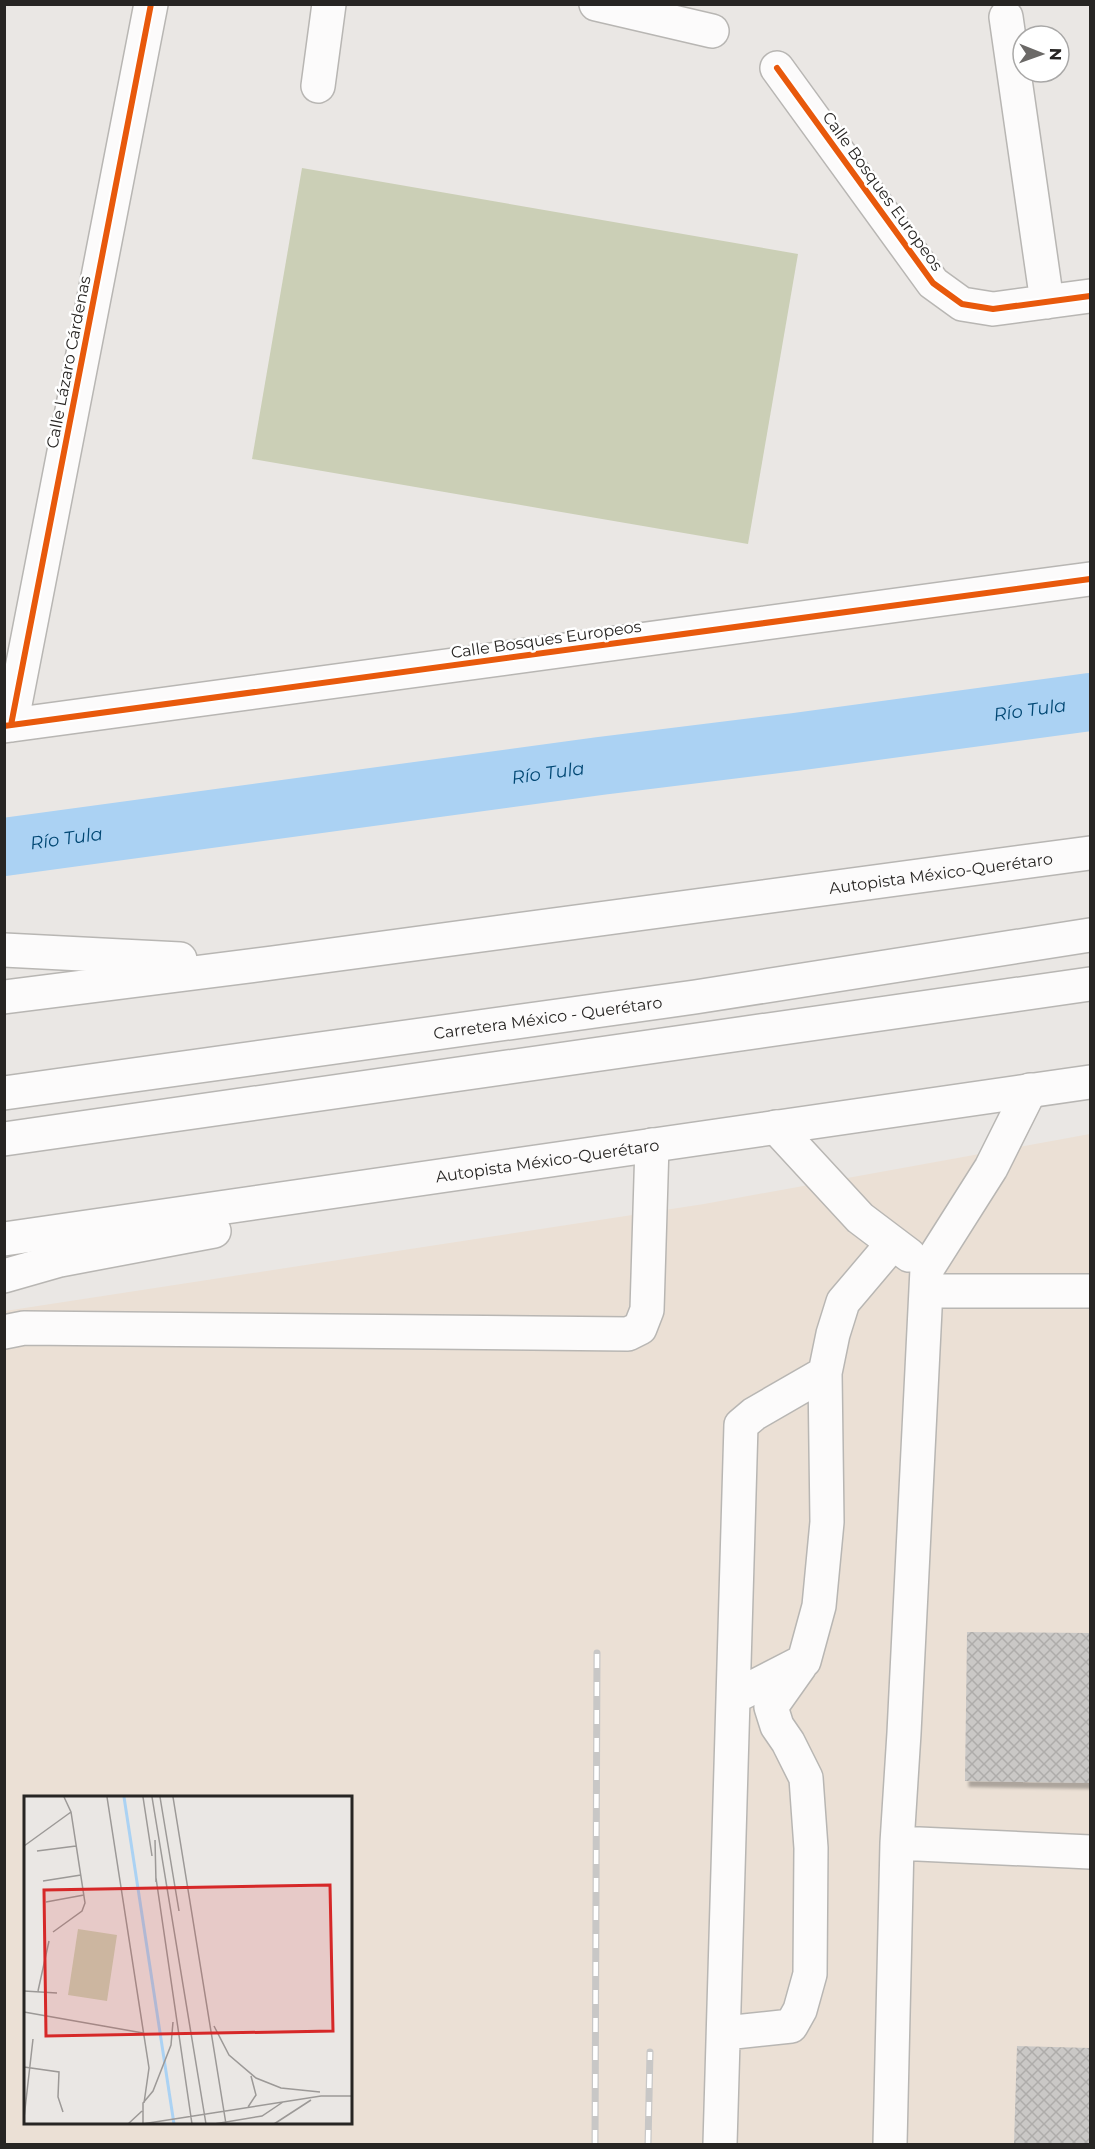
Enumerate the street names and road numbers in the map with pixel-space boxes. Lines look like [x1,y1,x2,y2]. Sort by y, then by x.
street label: Calle Bosques Europeos [818,108,947,275]
street label: Calle Lázaro Cárdenas [42,274,95,450]
street label: Calle Bosques Europeos [450,617,643,662]
street label: Autopista México-Querétaro [828,849,1054,898]
street label: Carretera México - Querétaro [432,993,663,1043]
street label: Autopista México-Querétaro [434,1135,660,1186]

